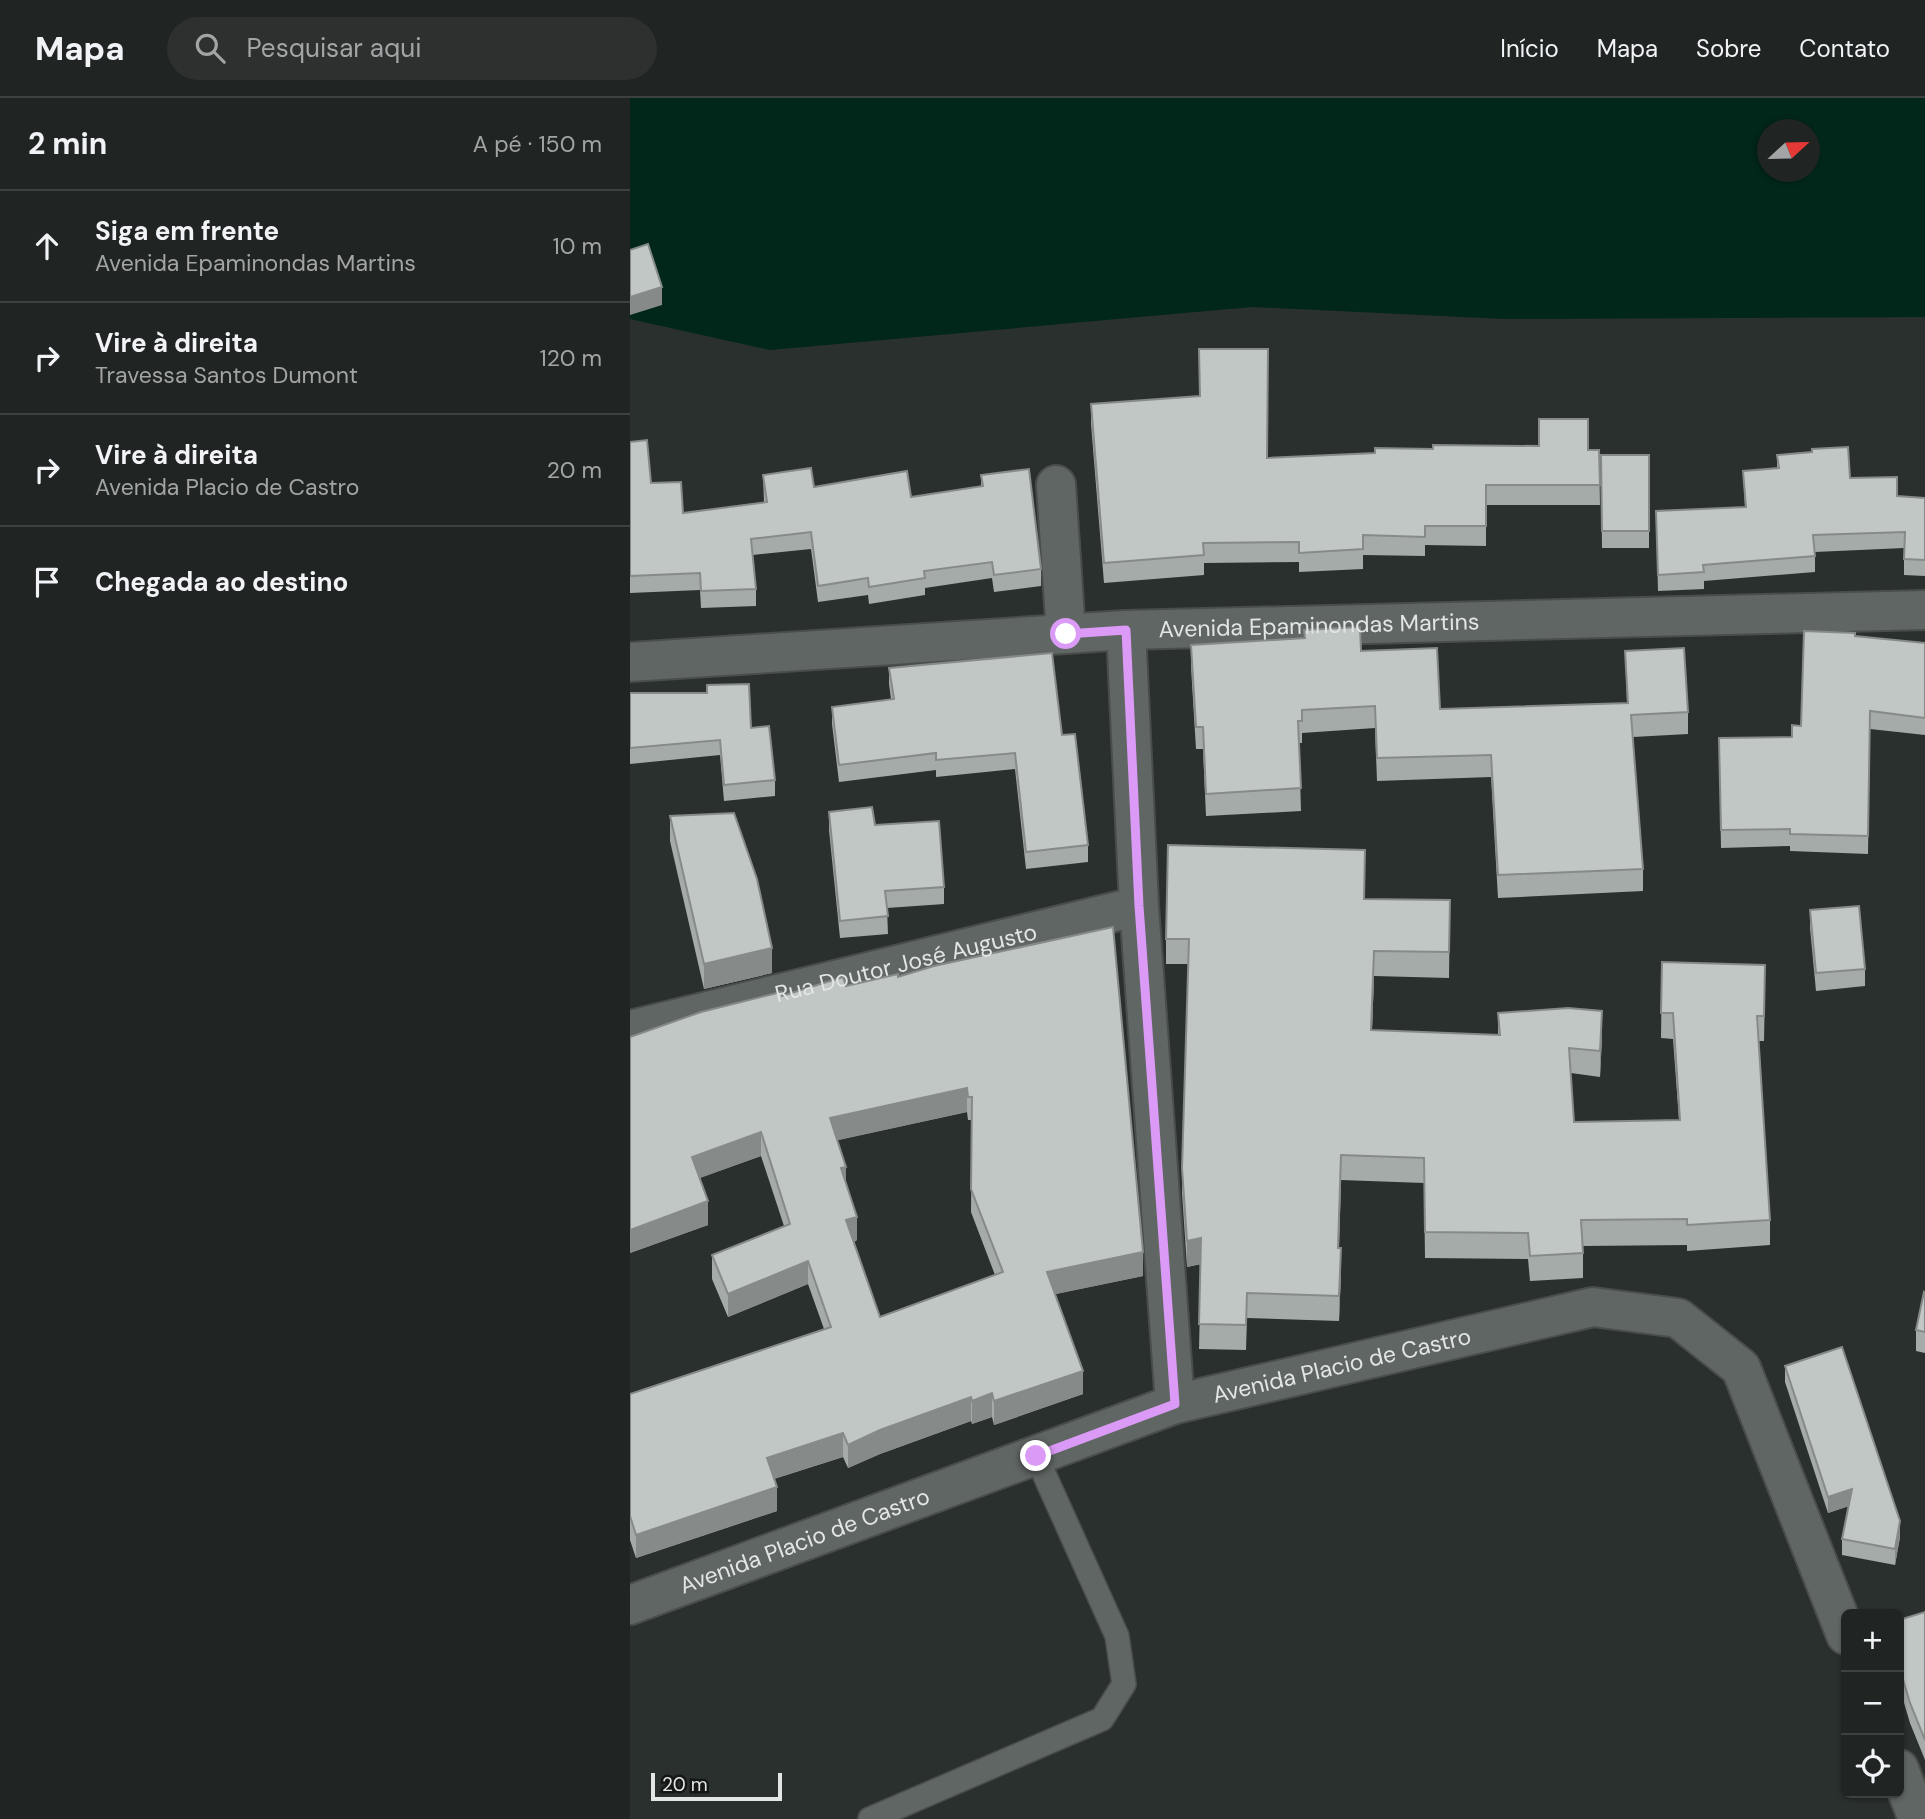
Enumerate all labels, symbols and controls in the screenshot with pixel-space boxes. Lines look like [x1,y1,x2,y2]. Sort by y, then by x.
search box [167,17,657,80]
text: Mapa [35,27,125,70]
icon: search [191,29,229,67]
text: Pesquisar aqui [247,31,421,65]
text: Início [1500,33,1559,64]
text: Mapa [1597,33,1658,64]
text: Sobre [1696,33,1761,64]
text: Contato [1799,33,1890,64]
north arrow [1757,119,1820,182]
text: 2 min [28,124,107,163]
text: A pé · 150 m [473,129,602,159]
text: Siga em frente [95,214,279,248]
icon: ahead [28,227,66,265]
text: 10 m [552,231,602,261]
text: Avenida Epaminondas Martins [95,248,416,278]
text: Vire à direita [95,326,258,360]
icon: right [28,339,66,377]
text: 120 m [539,343,602,373]
text: Travessa Santos Dumont [95,360,358,390]
text: Vire à direita [95,438,258,472]
icon: right [28,451,66,489]
text: 20 m [547,455,602,485]
text: Avenida Placio de Castro [95,472,359,502]
icon: arrive [28,563,66,601]
text: Chegada ao destino [95,565,348,599]
street label: Avenida Epaminondas Martins [1158,606,1480,644]
route start [1050,618,1081,649]
street label: Rua Doutor José Augusto [772,916,1040,1009]
street label: Avenida Placio de Castro [1210,1321,1474,1410]
route end [1020,1440,1051,1471]
street label: Avenida Placio de Castro [675,1481,934,1600]
map controls [1841,1609,1904,1798]
button: + [1841,1609,1904,1672]
button: − [1841,1672,1904,1735]
button: locate [1841,1735,1904,1798]
scale bar [651,1770,782,1802]
text: 20 m [662,1772,708,1797]

